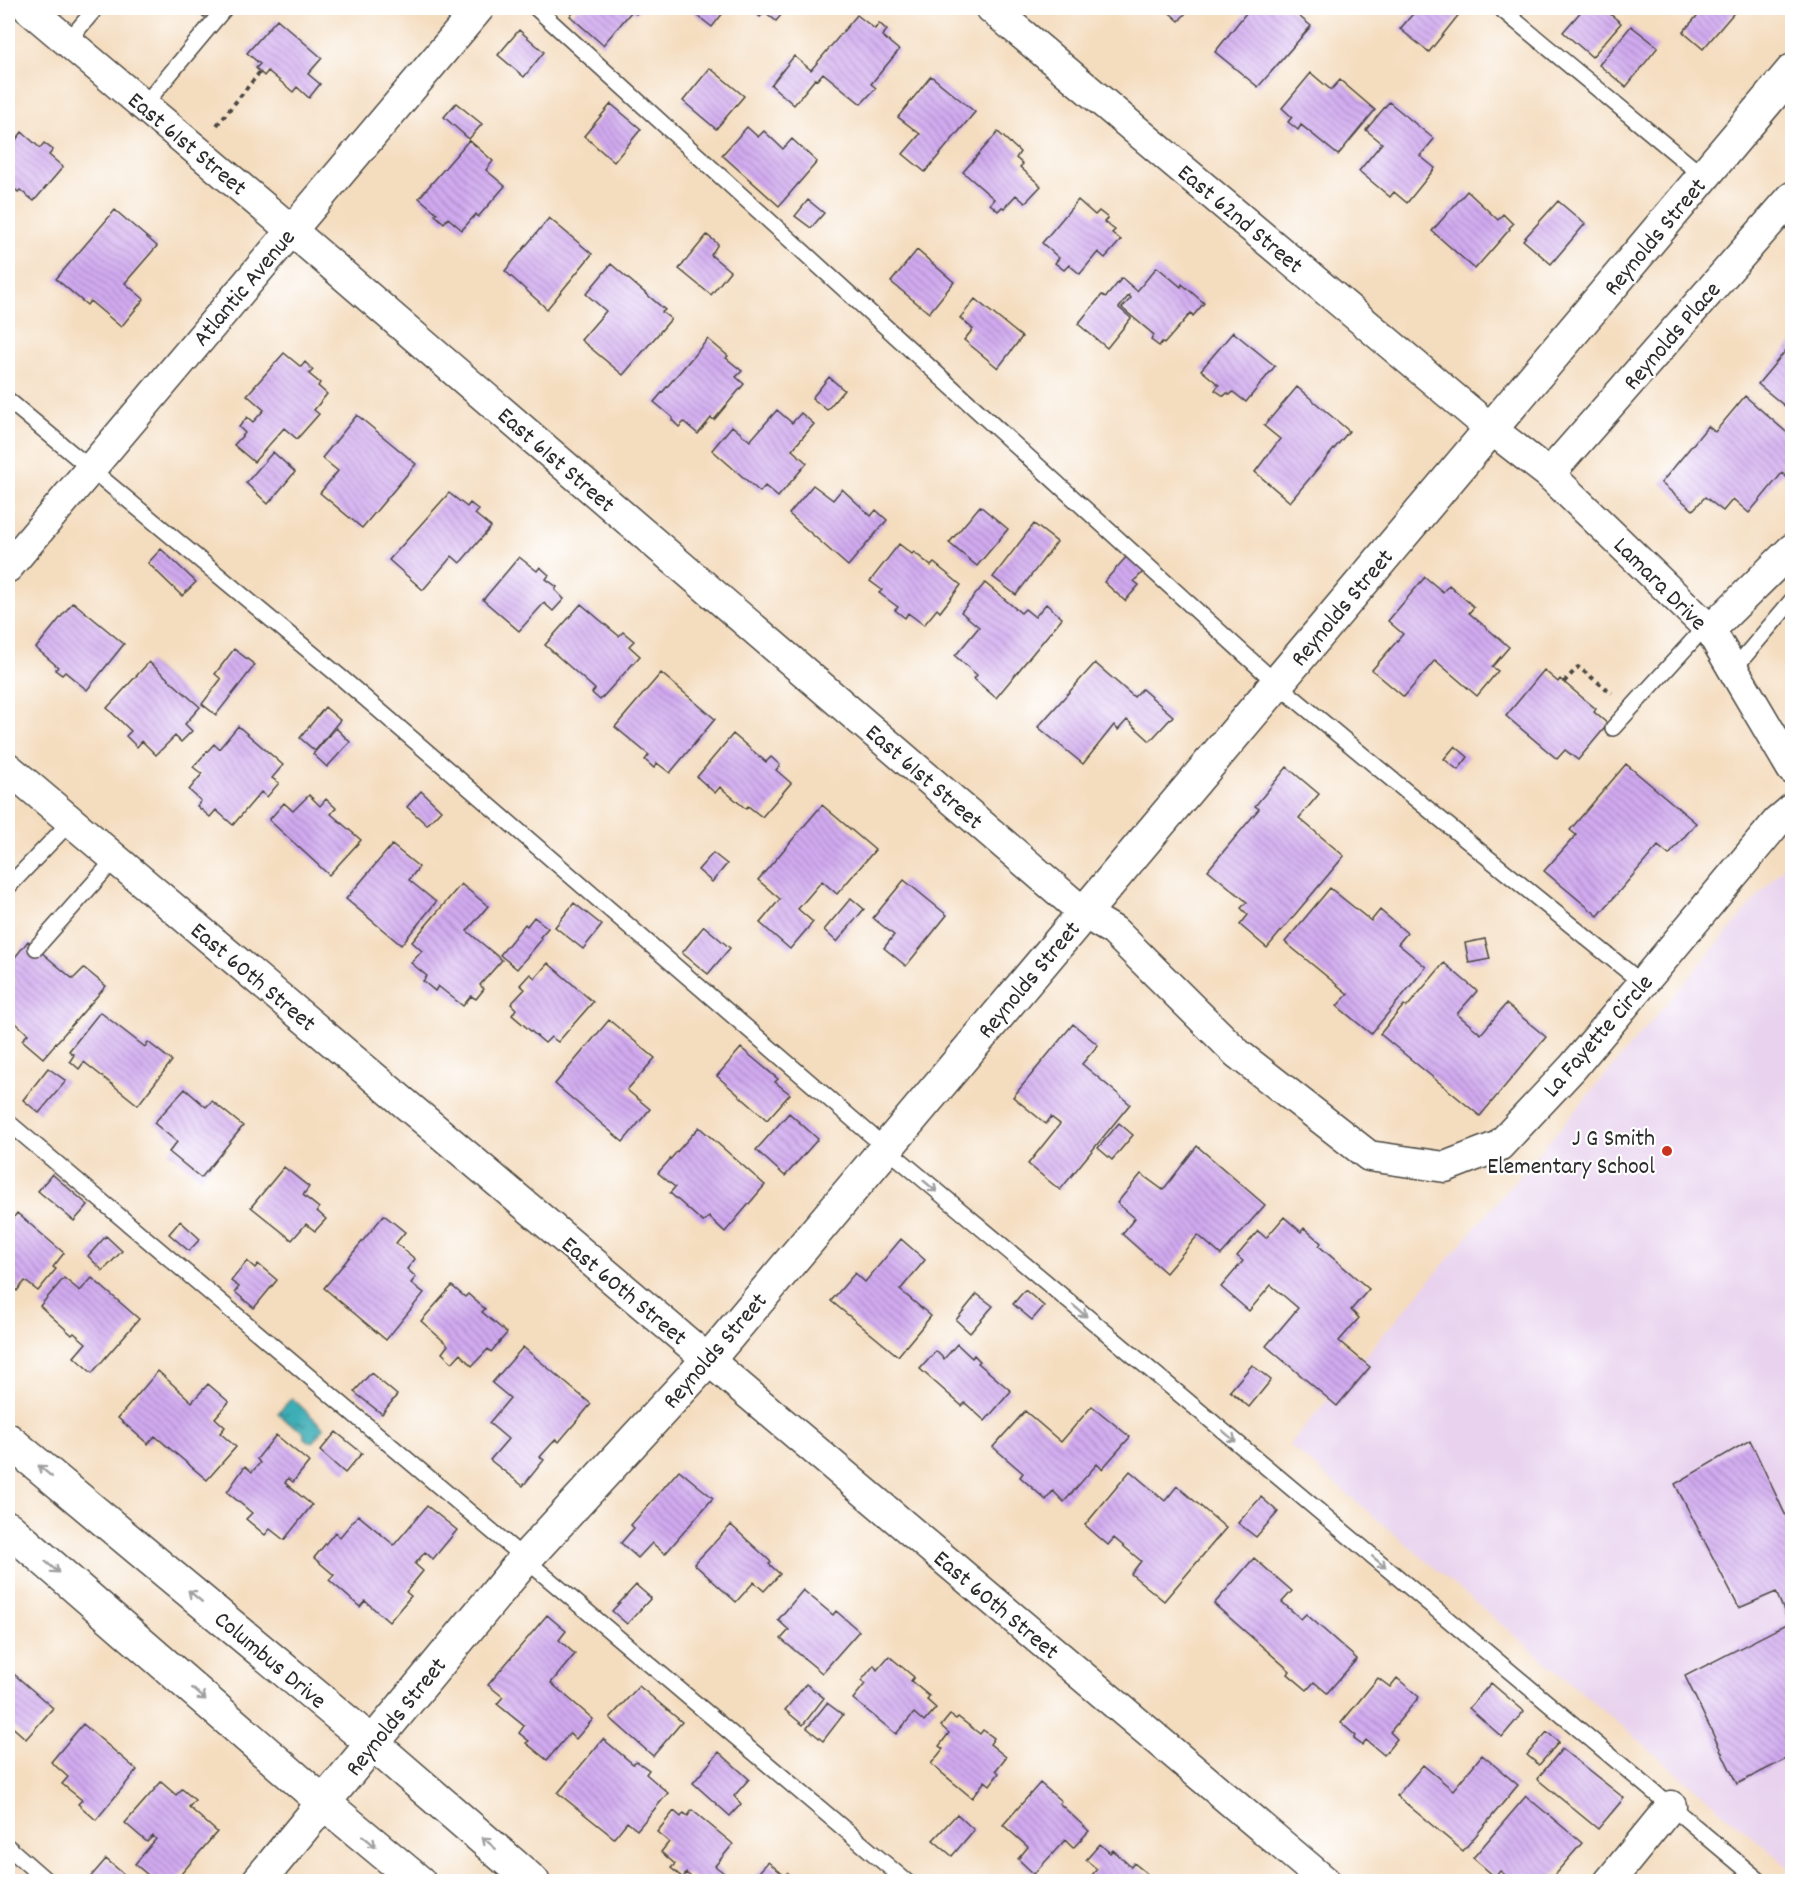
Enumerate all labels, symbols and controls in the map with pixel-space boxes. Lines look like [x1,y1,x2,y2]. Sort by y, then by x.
street label: East 61st Street [119,85,253,205]
street label: East 62nd Street [1169,157,1309,283]
street label: Reynolds Street [1597,171,1716,304]
street label: Atlantic Avenue [186,223,305,355]
street label: Reynolds Place [1616,275,1730,399]
street label: East 61st Street [489,400,622,522]
street label: Lamara Drive [1604,530,1714,640]
street label: Reynolds Street [1284,542,1403,675]
street label: East 61st Street [857,717,990,839]
street label: Reynolds Street [971,914,1090,1047]
street label: East 60th Street [182,915,323,1041]
street label: La Fayette Circle [1536,968,1662,1106]
place label: J G Smith Elementary School [1487,1123,1655,1185]
marker: J G Smith Elementary School [1660,1144,1674,1158]
one-way arrow [922,1179,937,1193]
street label: East 60th Street [553,1229,694,1355]
street label: Reynolds Street [656,1286,777,1418]
one-way arrow [1072,1304,1087,1318]
one-way arrow [1221,1430,1237,1443]
one-way arrow [38,1464,53,1478]
street label: East 60th Street [925,1543,1066,1669]
one-way arrow [1371,1555,1387,1568]
one-way arrow [44,1560,60,1573]
one-way arrow [188,1589,203,1603]
street label: Columbus Drive [205,1604,333,1719]
street label: Reynolds Street [339,1651,456,1785]
one-way arrow [191,1688,207,1701]
one-way arrow [361,1834,377,1847]
one-way arrow [481,1837,497,1850]

